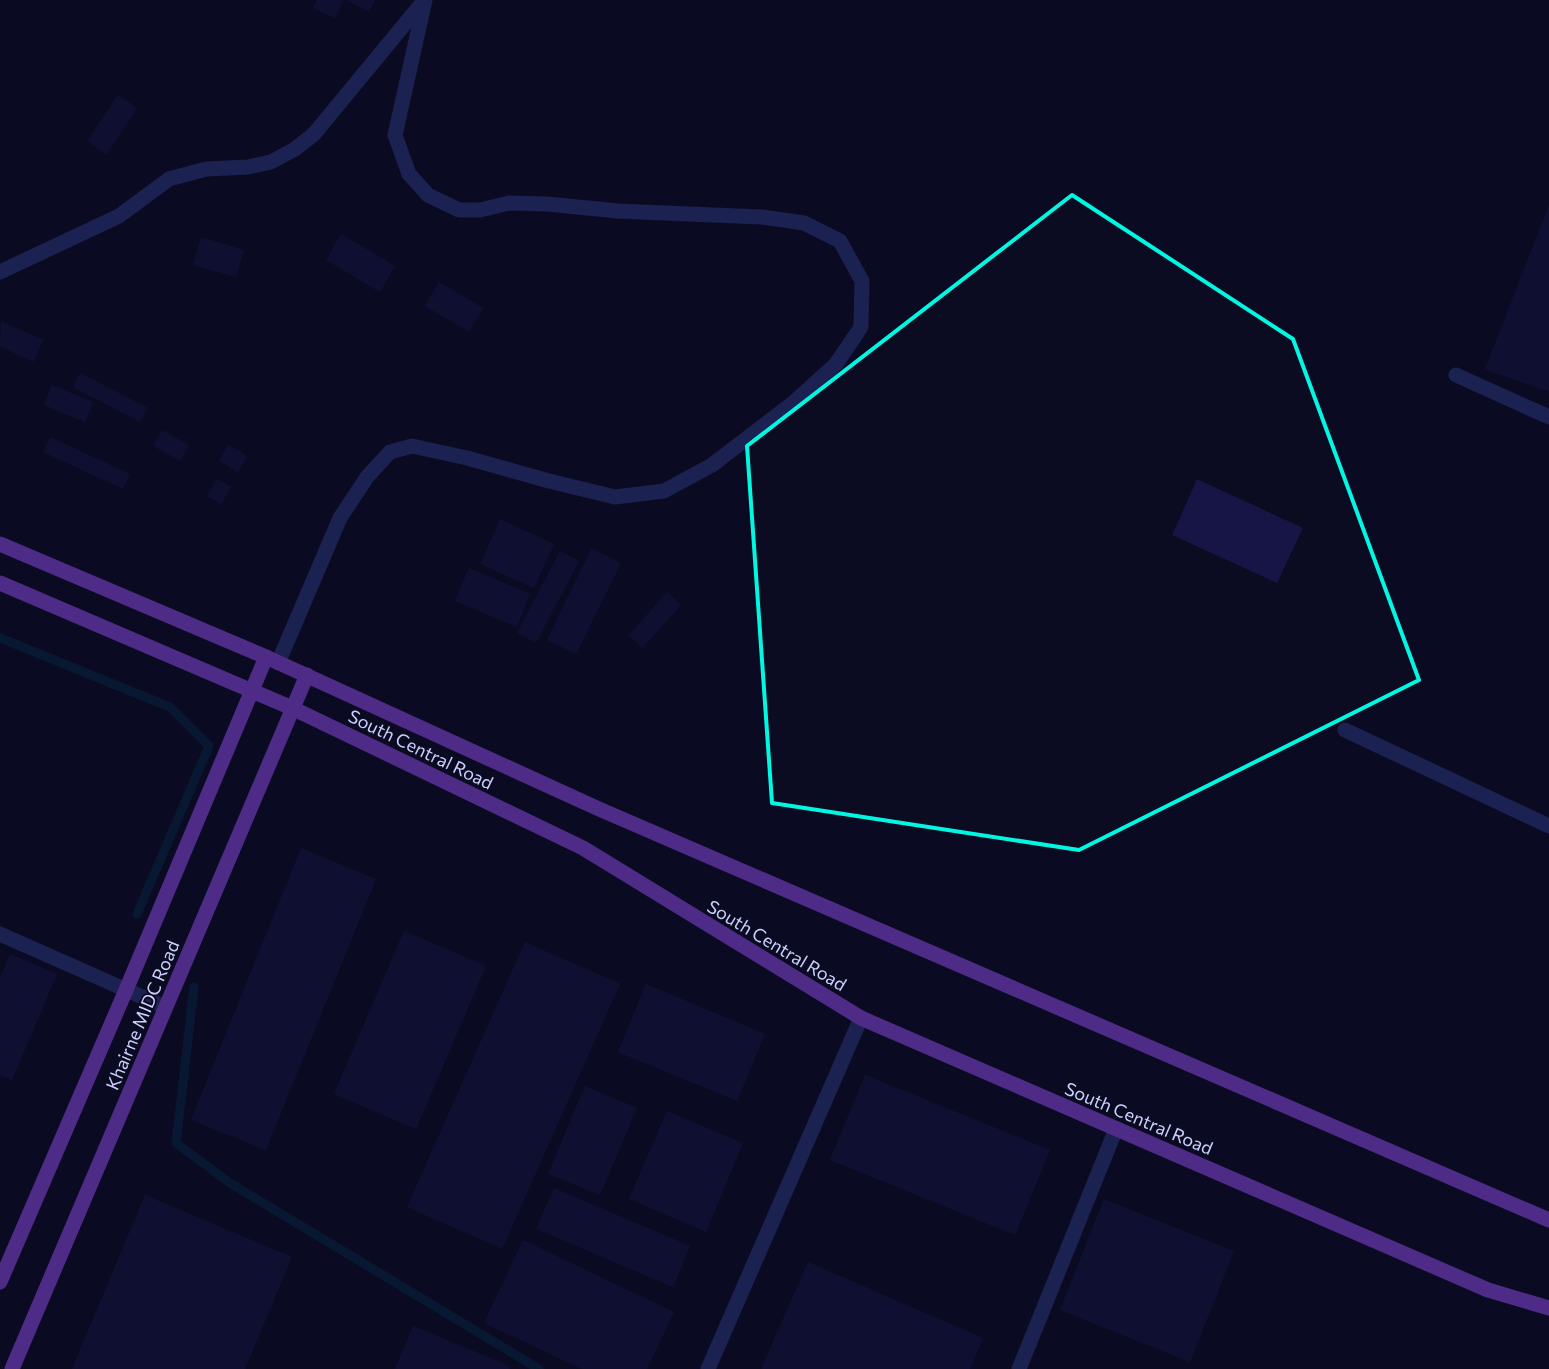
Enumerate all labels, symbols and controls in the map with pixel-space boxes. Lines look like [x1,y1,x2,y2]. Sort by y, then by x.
street label: South Central Road [345,704,497,794]
street label: South Central Road [703,895,851,995]
street label: Khairne MIDC Road [101,937,183,1093]
street label: South Central Road [1062,1077,1216,1159]

